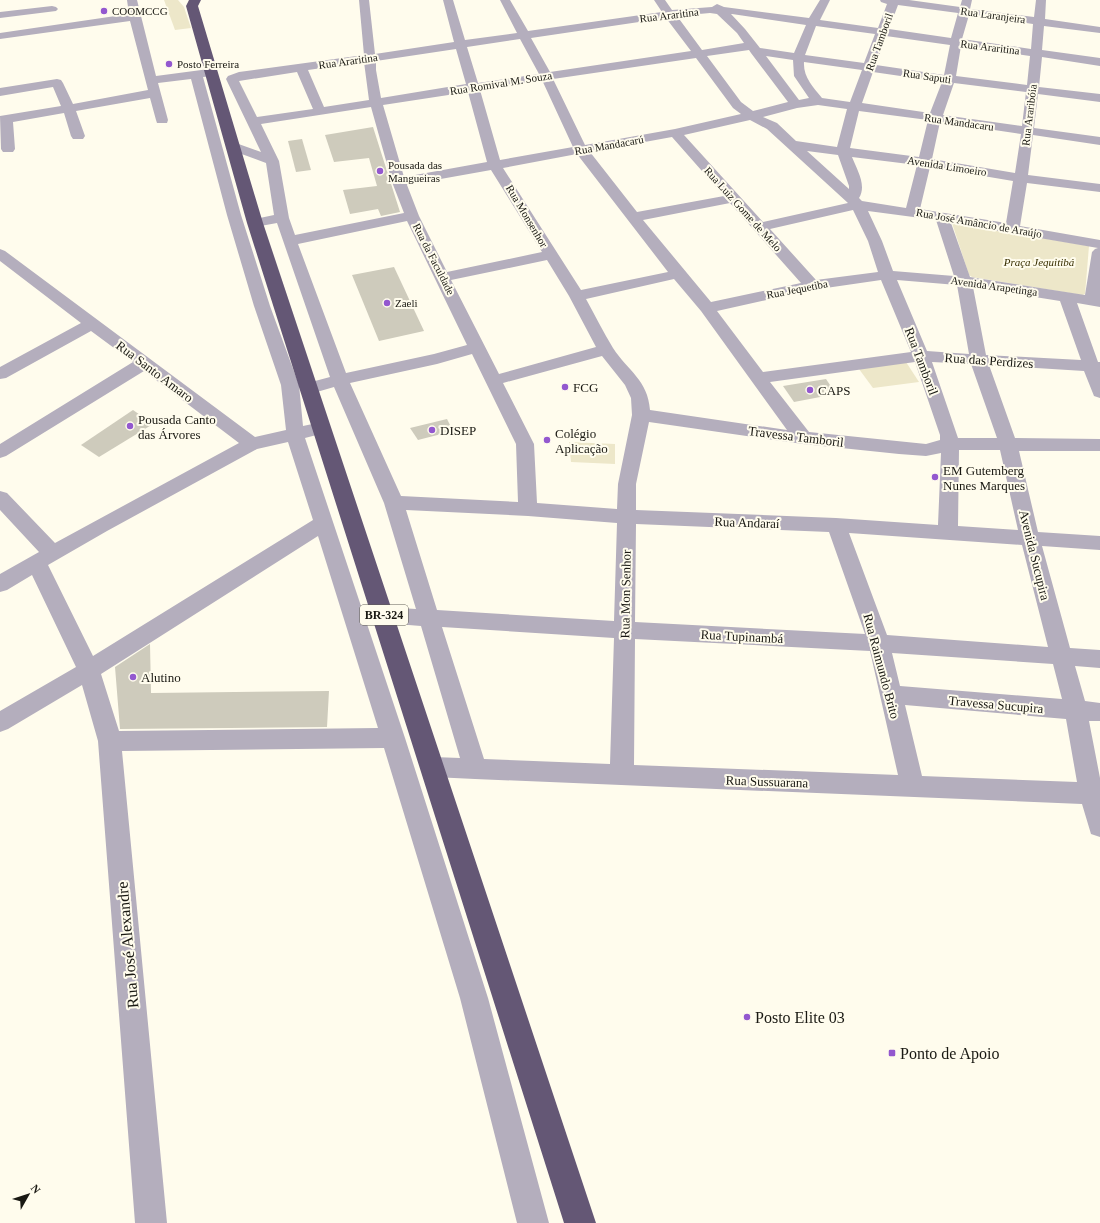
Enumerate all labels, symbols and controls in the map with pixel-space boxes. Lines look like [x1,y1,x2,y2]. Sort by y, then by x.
street label: Rua Laranjeira [960,4,1026,26]
place label: COOMCCG [112,5,168,17]
street label: Rua Araritina [639,5,699,25]
marker: COOMCCG [99,6,109,16]
street label: Rua Tamboril [863,12,895,72]
street label: Rua Araritina [960,37,1020,57]
street label: Rua Araritina [318,51,378,71]
place label: Posto Ferreira [177,58,239,70]
marker: Posto Ferreira [164,59,174,69]
street label: Rua Saputi [902,67,952,85]
street label: Rua Romival M. Souza [449,69,553,97]
street label: Rua Araribóia [1019,83,1039,147]
street label: Rua Mandacaru [924,111,995,133]
street label: Rua Mandacarú [574,133,645,157]
street label: Avenida Limoeiro [906,154,988,178]
place label: Pousada das Mangueiras [388,159,442,184]
street label: Rua Luiz Gome de Melo [702,164,784,254]
marker: Pousada das Mangueiras [375,166,385,176]
street label: Rua Monsenhor [504,183,550,250]
street label: Rua José Amâncio de Araújo [915,206,1043,240]
street label: Rua da Faculdade [411,221,457,297]
park label: Praça Jequitibá [1003,256,1075,268]
street label: Avenida Arapetinga [950,274,1038,298]
street label: Rua Jequetiba [765,277,829,301]
place label: Zaeli [395,297,418,309]
marker: Zaeli [382,298,392,308]
street label: Rua Tamboril [902,325,941,398]
street label: Rua Santo Amaro [113,338,196,405]
street label: Rua das Perdizes [944,350,1034,371]
place label: FCG [573,380,598,395]
marker: FCG [560,382,570,392]
place label: CAPS [818,383,851,398]
marker: CAPS [805,385,815,395]
place label: Pousada Canto das Árvores [138,412,216,442]
marker: Pousada Canto das Árvores [125,421,135,431]
place label: DISEP [440,423,476,438]
street label: Travessa Tamboril [747,423,845,450]
marker: DISEP [427,425,437,435]
place label: Colégio Aplicação [555,426,608,456]
marker: Colégio Aplicação [542,435,552,445]
place label: EM Gutemberg Nunes Marques [943,463,1025,493]
marker: EM Gutemberg Nunes Marques [930,472,940,482]
street label: Avenida Sucupira [1016,508,1053,602]
street label: Rua Andaraí [714,514,780,531]
street label: Rua Mon Senhor [617,549,634,639]
road number: BR-324 [360,605,408,625]
street label: Rua Raimundo Brito [860,612,903,720]
street label: Rua Tupinambá [700,627,784,646]
place label: Alutino [141,670,181,685]
marker: Alutino [128,672,138,682]
street label: Travessa Sucupira [948,693,1044,716]
street label: Rua Sussuarana [725,773,809,790]
street label: Rua José Alexandre [113,881,142,1009]
place label: Posto Elite 03 [755,1009,845,1026]
marker: Posto Elite 03 [742,1012,752,1022]
place label: Ponto de Apoio [900,1045,1000,1063]
marker: Ponto de Apoio [887,1048,897,1058]
north arrow [8,1175,48,1215]
text: N [29,1182,43,1196]

